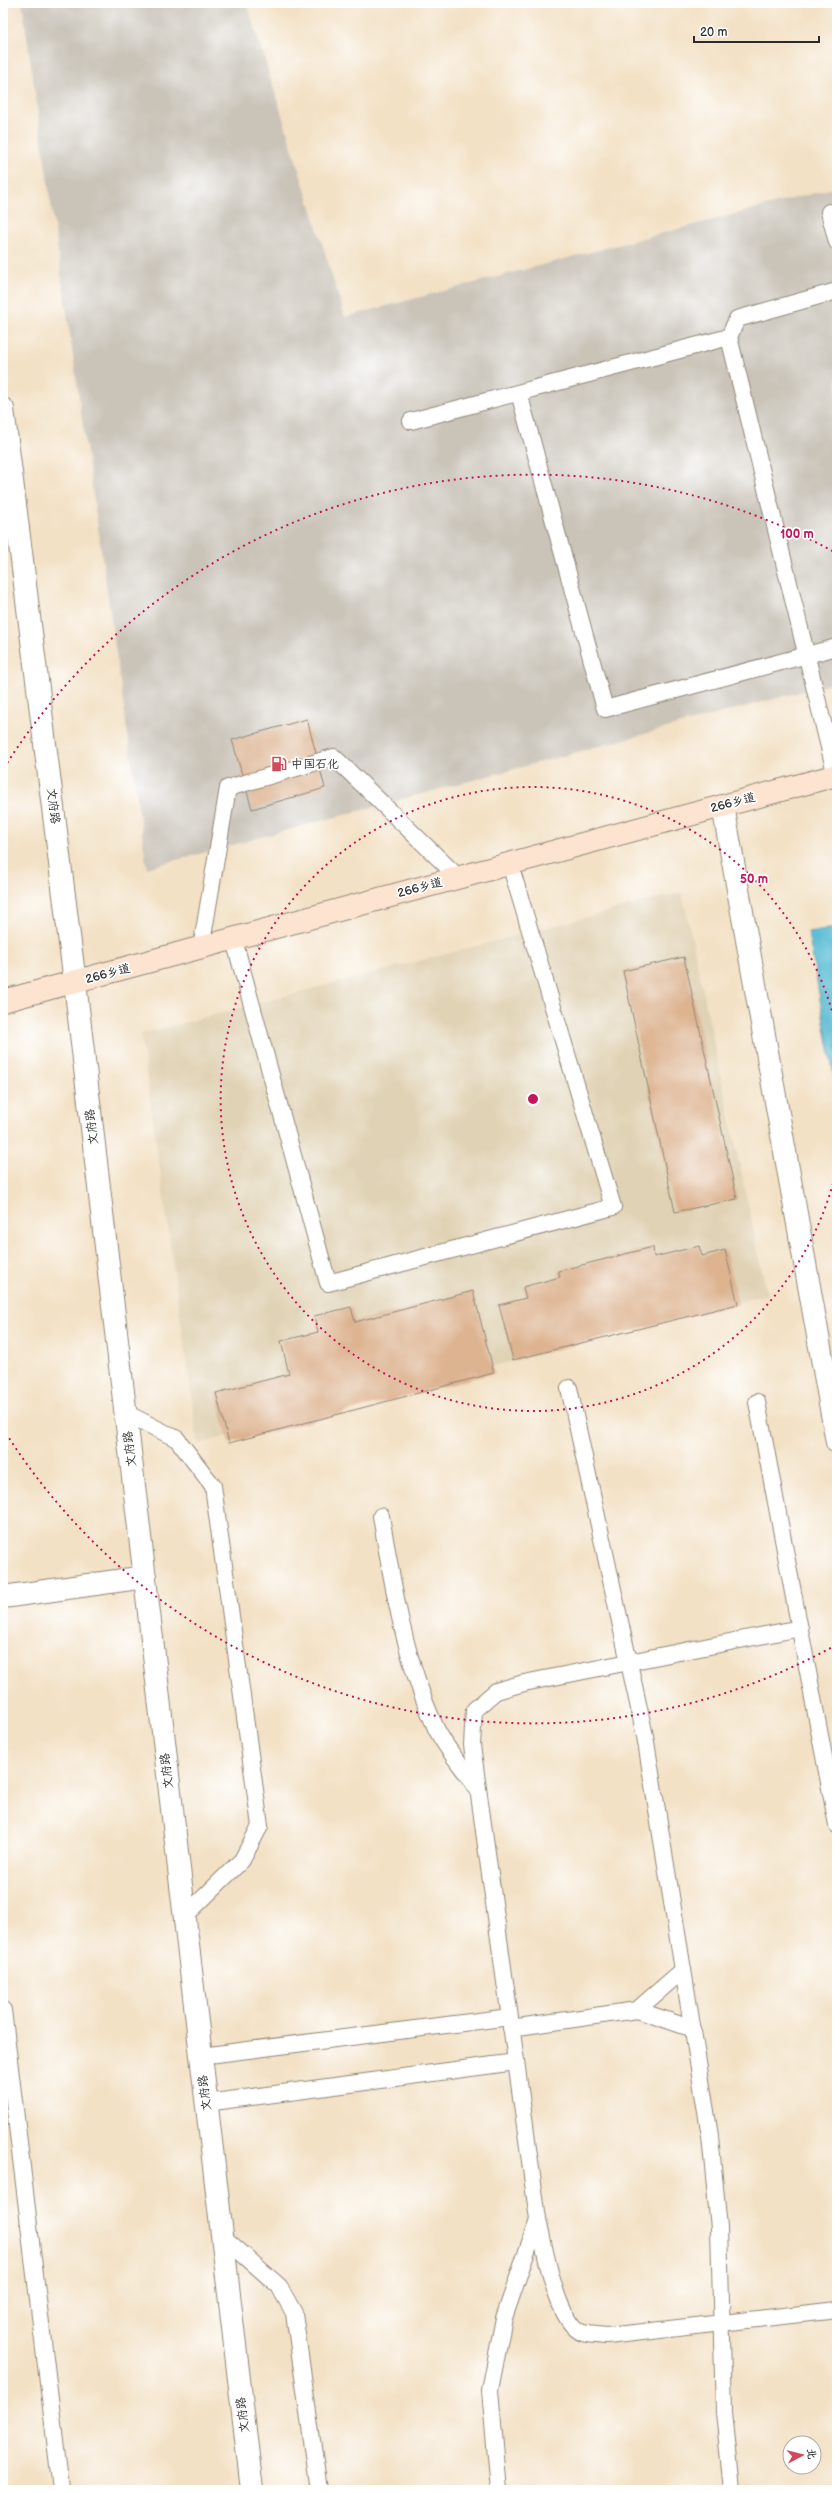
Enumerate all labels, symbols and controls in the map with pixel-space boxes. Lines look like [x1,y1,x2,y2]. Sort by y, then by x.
scale bar [694,18,819,44]
text: 20 m [700,25,727,40]
text: 100 m [780,527,814,542]
fuel station icon: 中国石化 [270,755,288,773]
place label: 中国石化 [291,757,339,772]
street label: 文府路 [43,787,63,825]
street label: 266乡道 [709,790,757,816]
text: 50 m [740,872,768,887]
street label: 266乡道 [396,875,444,901]
street label: 266乡道 [84,961,132,987]
centre of rings [526,1092,540,1106]
street label: 文府路 [82,1108,102,1146]
street label: 文府路 [120,1430,140,1468]
street label: 文府路 [157,1752,177,1790]
street label: 文府路 [195,2074,215,2112]
street label: 文府路 [233,2396,253,2434]
north arrow [782,2435,822,2475]
text: 北 [804,2448,819,2460]

